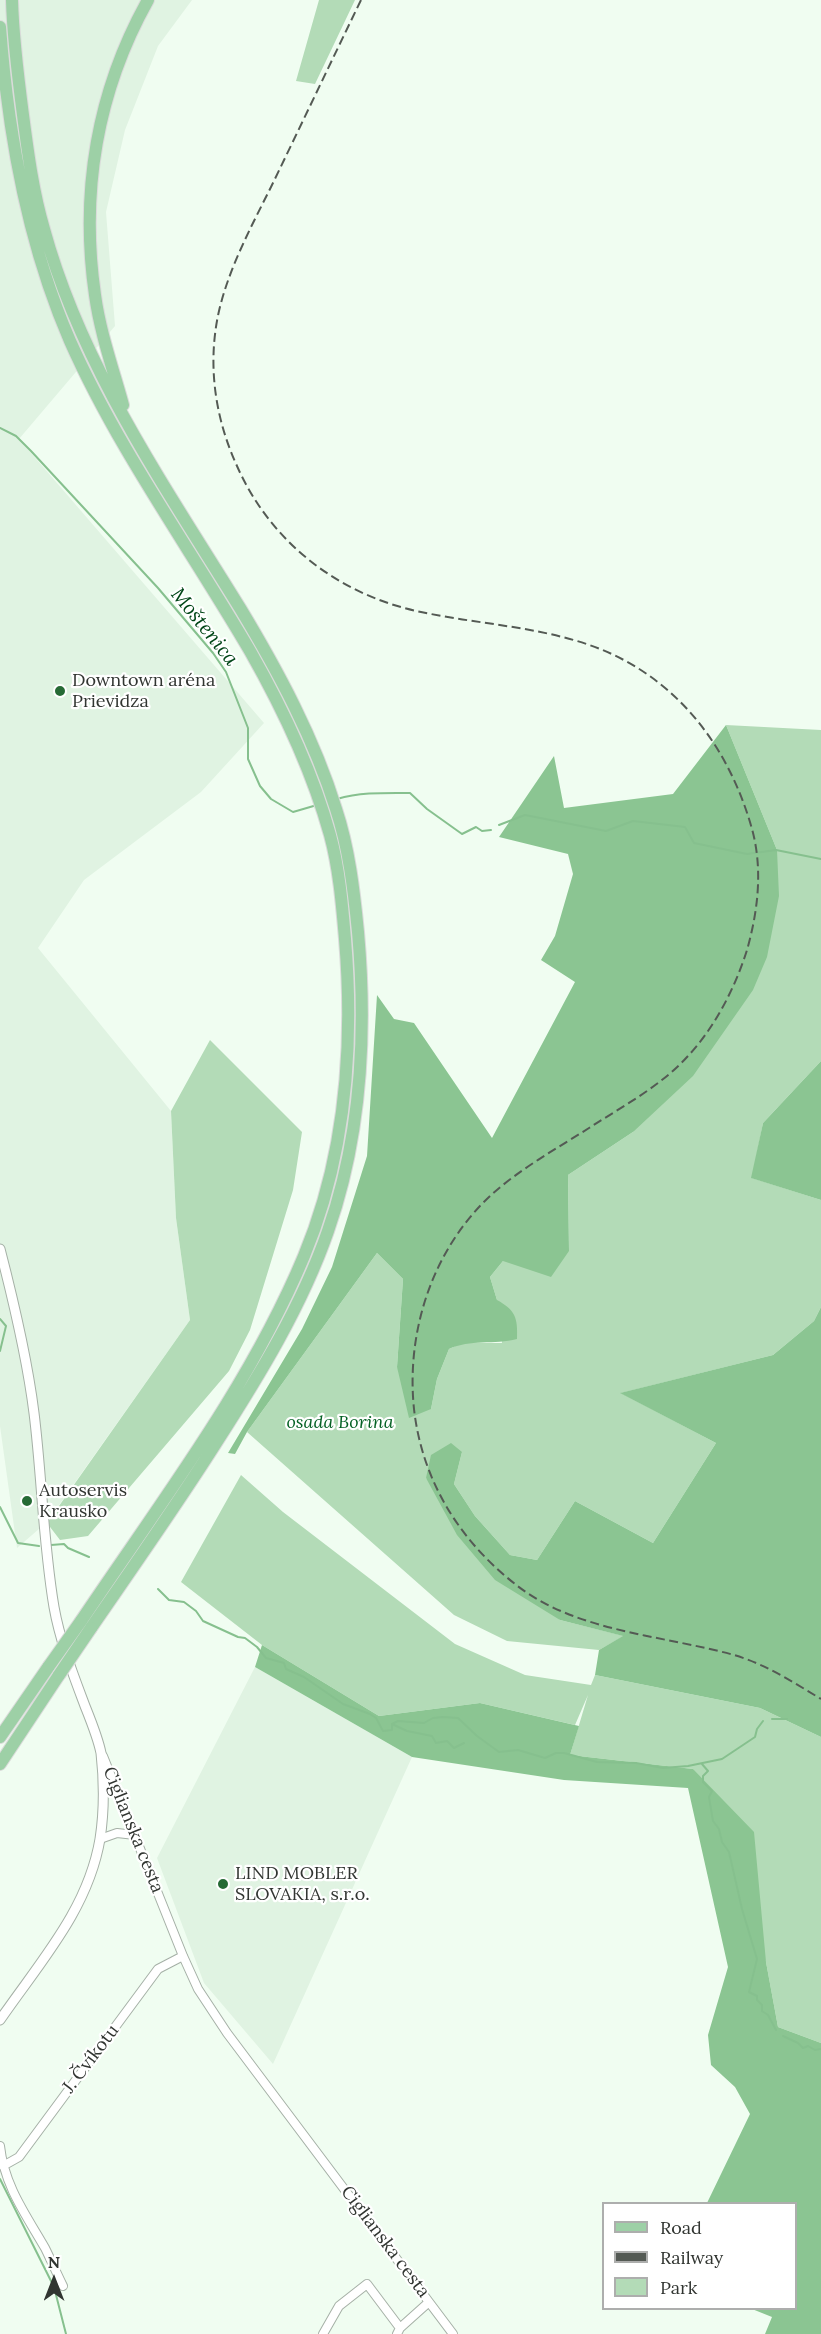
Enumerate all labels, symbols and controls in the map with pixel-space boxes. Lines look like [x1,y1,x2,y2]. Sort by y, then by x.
water label: Moštenica [165,583,243,671]
place label: Downtown aréna Prievidza [72,670,215,712]
marker: Downtown aréna Prievidza [53,684,67,698]
park label: osada Borina [286,1412,394,1434]
place label: Autoservis Krausko [39,1480,127,1522]
marker: Autoservis Krausko [20,1494,34,1508]
street label: Ciglianska cesta [98,1764,168,1896]
place label: LIND MOBLER SLOVAKIA, s.r.o. [235,1863,370,1906]
marker: LIND MOBLER SLOVAKIA, s.r.o. [216,1877,230,1891]
street label: J. Čvíkotu [58,2021,124,2097]
street label: Ciglianska cesta [336,2182,434,2302]
legend [602,2202,797,2310]
text: Road [660,2216,702,2239]
text: Railway [660,2246,723,2269]
north arrow [24,2250,84,2310]
text: N [48,2252,60,2272]
text: Park [660,2276,697,2299]

